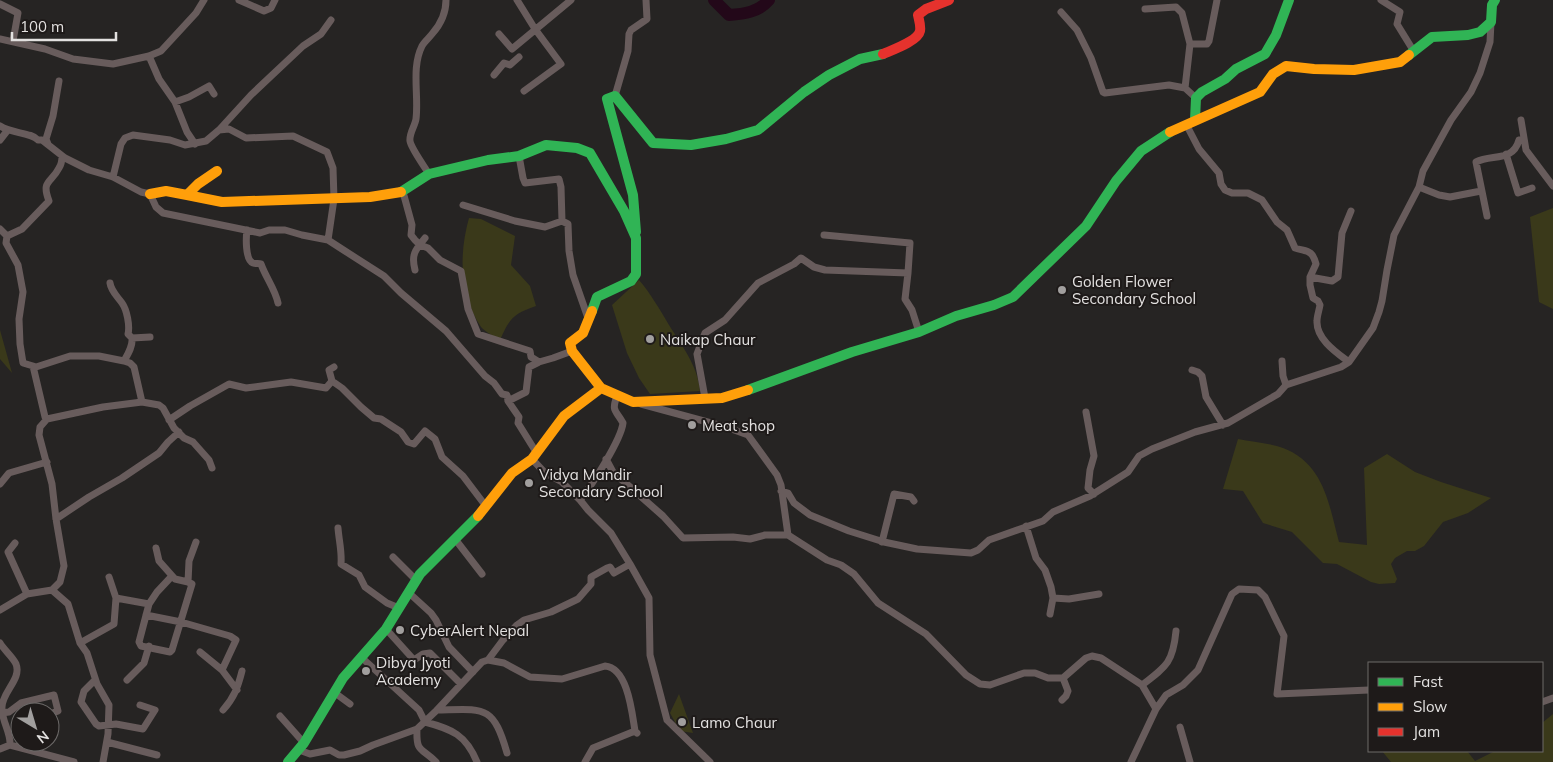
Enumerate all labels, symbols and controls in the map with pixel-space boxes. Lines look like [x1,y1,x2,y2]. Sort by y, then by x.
scale bar [12,10,116,42]
text: 100 m [20,17,64,36]
place label: Golden Flower Secondary School [1072,272,1196,308]
marker: Golden Flower Secondary School [1056,284,1068,296]
place label: Naikap Chaur [660,330,756,349]
marker: Naikap Chaur [644,333,656,345]
place label: Meat shop [702,416,775,435]
marker: Meat shop [686,419,698,431]
place label: Vidya Mandir Secondary School [539,465,663,501]
marker: Vidya Mandir Secondary School [523,477,535,489]
place label: CyberAlert Nepal [410,621,529,640]
marker: CyberAlert Nepal [394,624,406,636]
place label: Dibya Jyoti Academy [376,653,451,689]
legend [1368,662,1543,752]
marker: Dibya Jyoti Academy [360,665,372,677]
text: Fast [1413,672,1443,691]
text: Slow [1413,697,1447,716]
north arrow [10,702,60,752]
place label: Lamo Chaur [692,713,778,732]
marker: Lamo Chaur [676,716,688,728]
text: Jam [1413,722,1440,741]
text: N [33,727,53,748]

